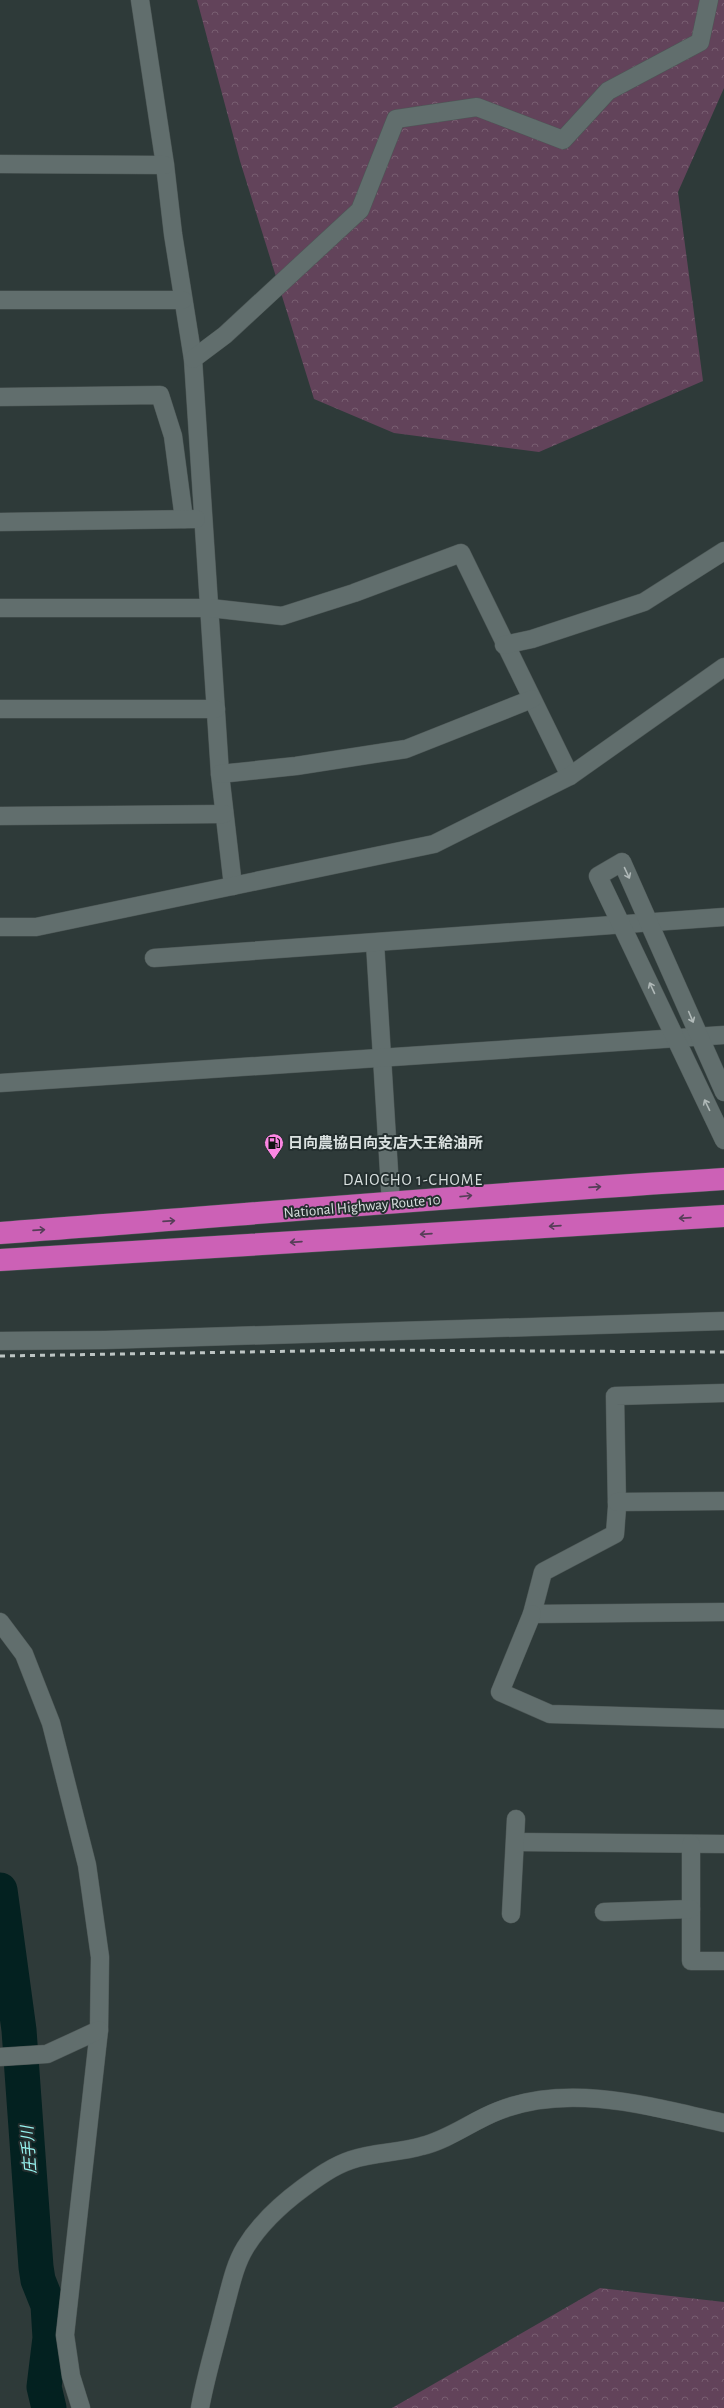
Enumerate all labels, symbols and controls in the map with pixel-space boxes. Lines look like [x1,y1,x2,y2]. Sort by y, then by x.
one-way arrow [624,866,631,878]
one-way arrow [648,982,655,994]
one-way arrow [687,1011,695,1023]
one-way arrow [703,1099,710,1111]
fuel station icon: 日向農協日向支店大王給油所 [263,1132,285,1160]
place label: 日向農協日向支店大王給油所 [288,1134,483,1151]
district label: DAIOCHO 1-CHOME [343,1172,483,1188]
one-way arrow [588,1183,601,1190]
street label: National Highway Route 10 [283,1192,441,1221]
one-way arrow [459,1193,472,1200]
one-way arrow [679,1215,692,1222]
one-way arrow [162,1217,175,1224]
one-way arrow [549,1223,562,1230]
one-way arrow [32,1227,45,1234]
one-way arrow [420,1231,433,1238]
one-way arrow [290,1239,303,1246]
water label: 庄手川 [18,2123,39,2175]

